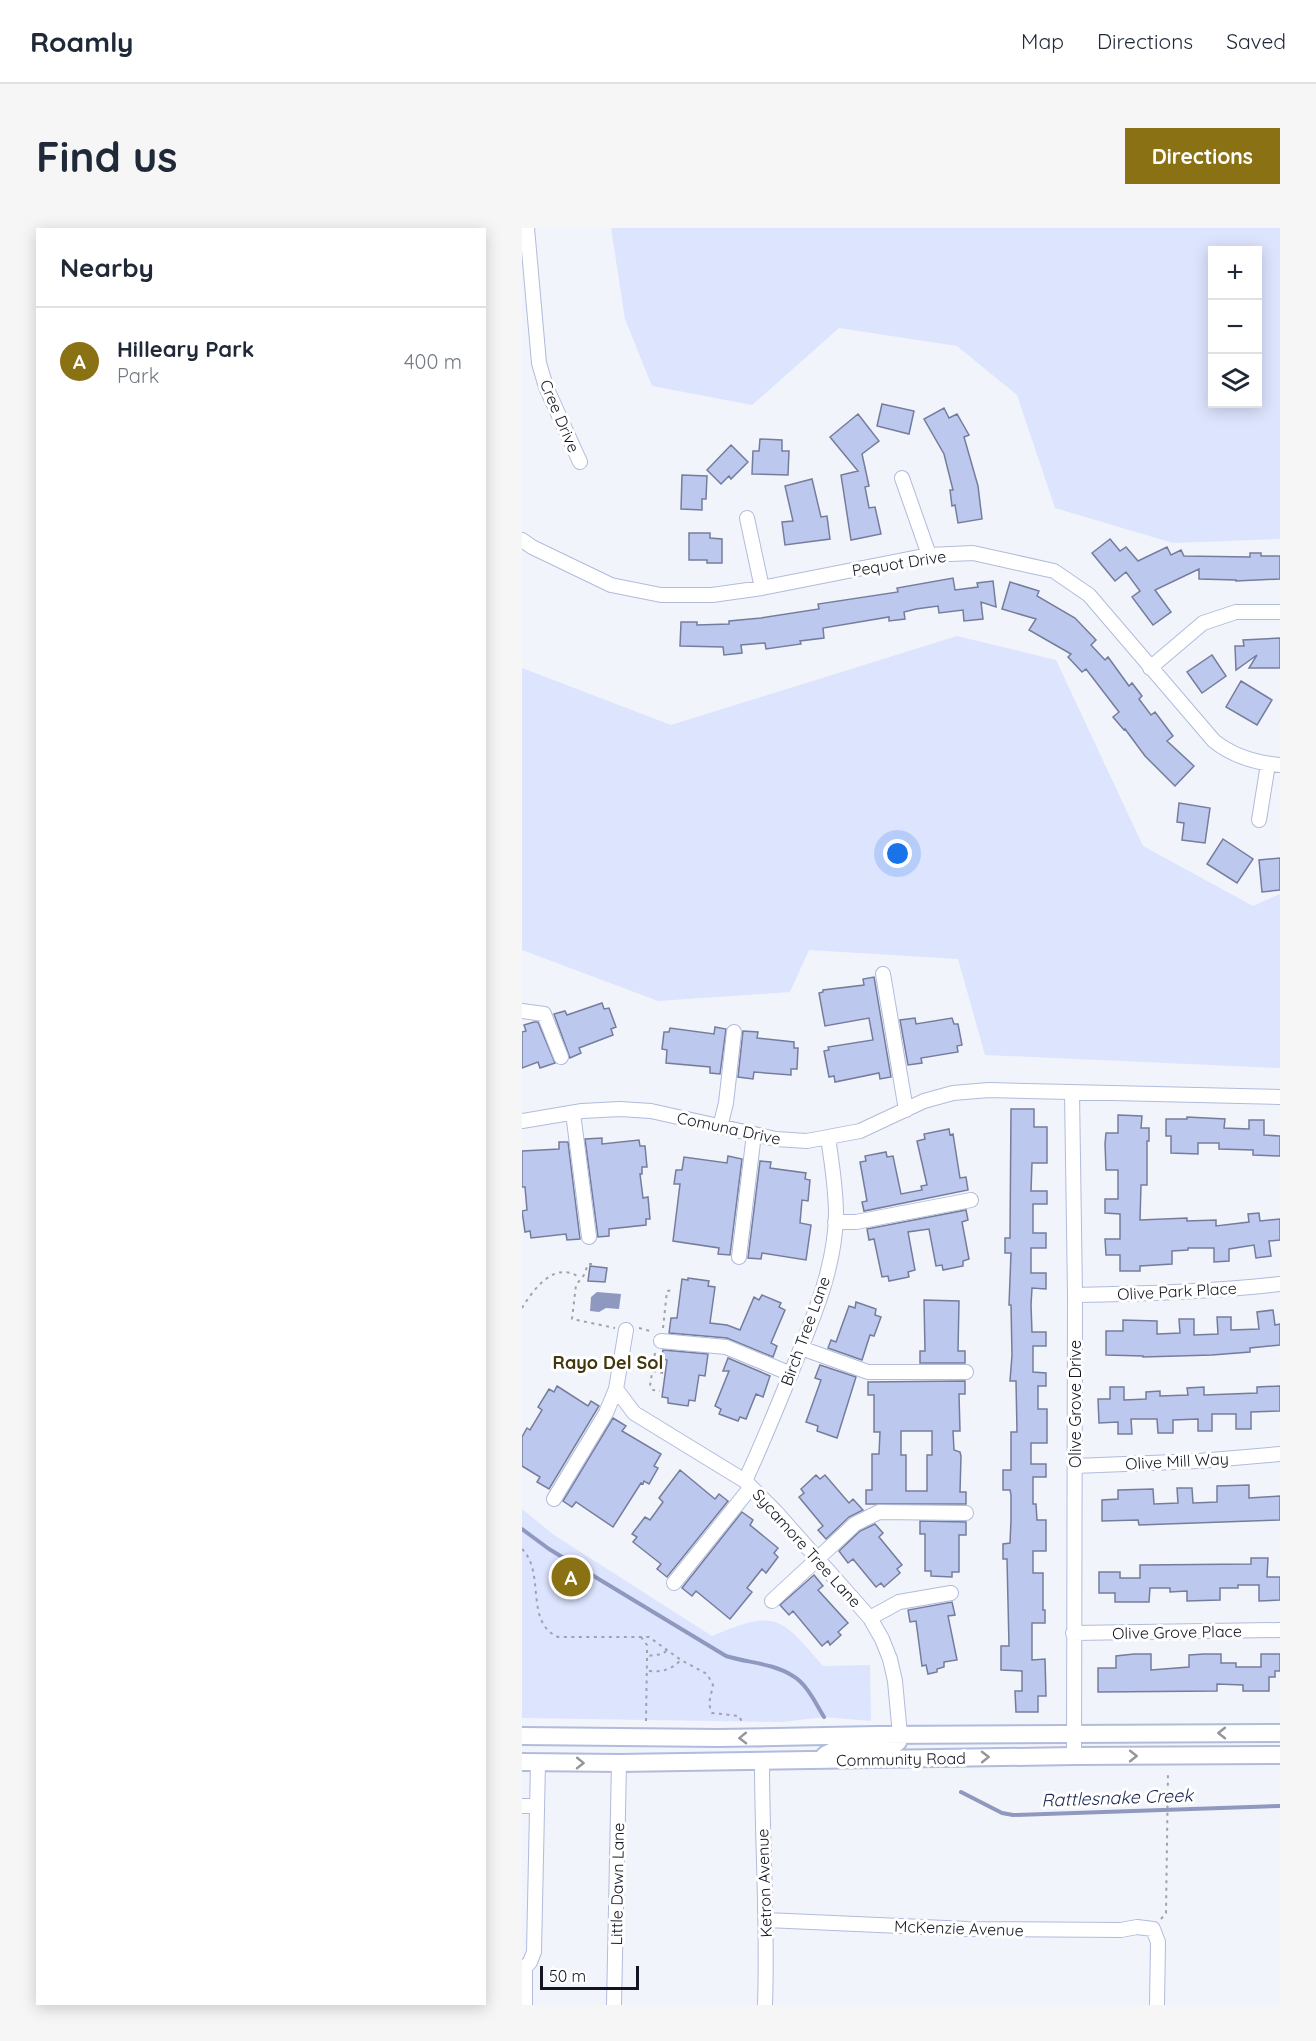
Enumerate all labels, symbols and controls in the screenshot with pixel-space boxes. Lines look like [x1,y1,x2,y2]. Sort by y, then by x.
text: Roamly [30,24,134,59]
text: Map [1021,28,1064,54]
text: Directions [1097,28,1193,54]
text: Saved [1226,28,1286,54]
button: Directions [1125,128,1280,184]
text: Find us [36,130,178,183]
map controls [1208,246,1262,408]
button: + [1208,246,1262,300]
text: Nearby [60,251,154,284]
button: − [1208,300,1262,354]
text: Hilleary Park [117,335,254,363]
text: A [73,349,86,374]
text: 400 m [404,349,462,374]
button: layers [1208,354,1262,408]
text: Park [117,363,159,388]
street label: Cree Drive [536,377,584,455]
street label: Pequot Drive [850,546,948,580]
your location [883,839,912,868]
street label: Comuna Drive [675,1107,783,1149]
street label: Birch Tree Lane [776,1274,834,1388]
street label: Olive Park Place [1117,1278,1237,1304]
street label: Olive Grove Drive [1065,1340,1085,1468]
district label: Rayo Del Sol [553,1351,663,1374]
street label: Olive Mill Way [1125,1448,1229,1474]
street label: Sycamore Tree Lane [748,1484,866,1612]
pin: A [551,1554,590,1600]
street label: Olive Grove Place [1112,1621,1242,1643]
one-way arrow [1217,1727,1226,1739]
one-way arrow [738,1732,747,1744]
street label: Community Road [836,1748,966,1770]
one-way arrow [1128,1750,1137,1762]
one-way arrow [981,1751,990,1764]
one-way arrow [576,1757,585,1769]
water label: Rattlesnake Creek [1041,1783,1195,1812]
street label: Little Dawn Lane [606,1822,628,1946]
street label: Ketron Avenue [752,1828,776,1938]
street label: McKenzie Avenue [894,1916,1024,1940]
scale bar [540,1963,639,1990]
text: 50 m [549,1966,586,1986]

